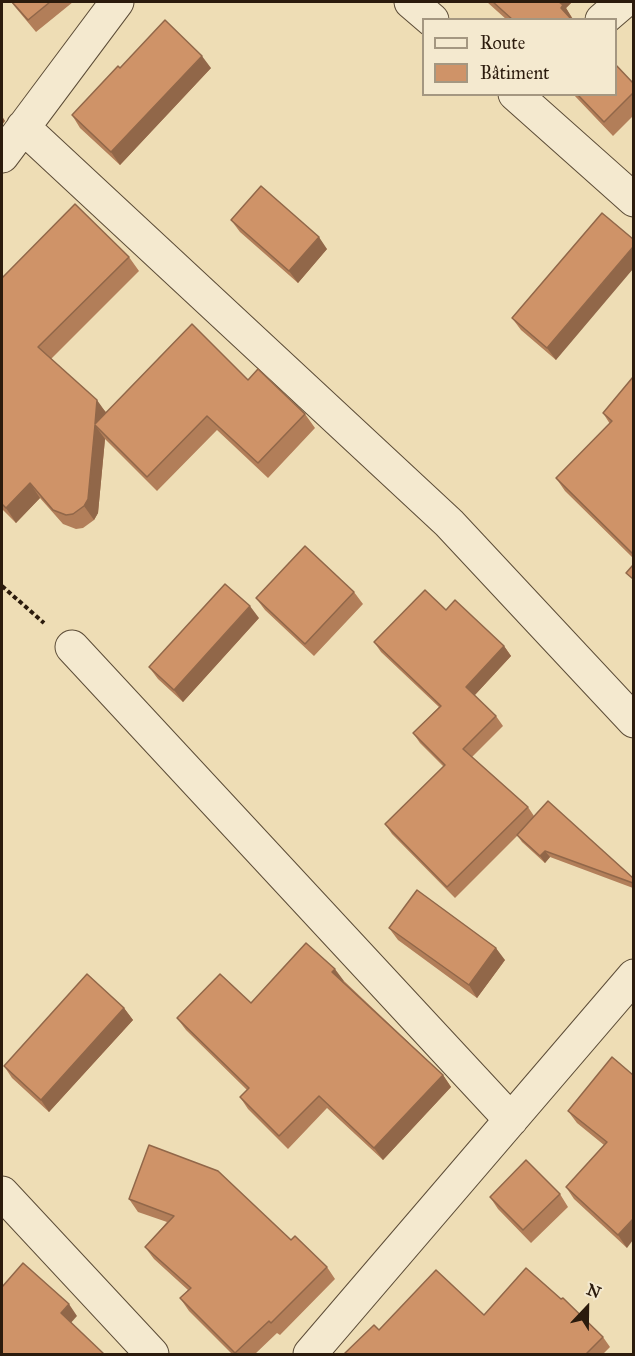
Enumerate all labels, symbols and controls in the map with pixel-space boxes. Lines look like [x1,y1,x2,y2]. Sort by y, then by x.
legend [422,18,617,96]
text: Route [480,32,525,54]
text: Bâtiment [480,62,549,84]
north arrow [557,1278,617,1338]
text: N [584,1279,604,1302]

